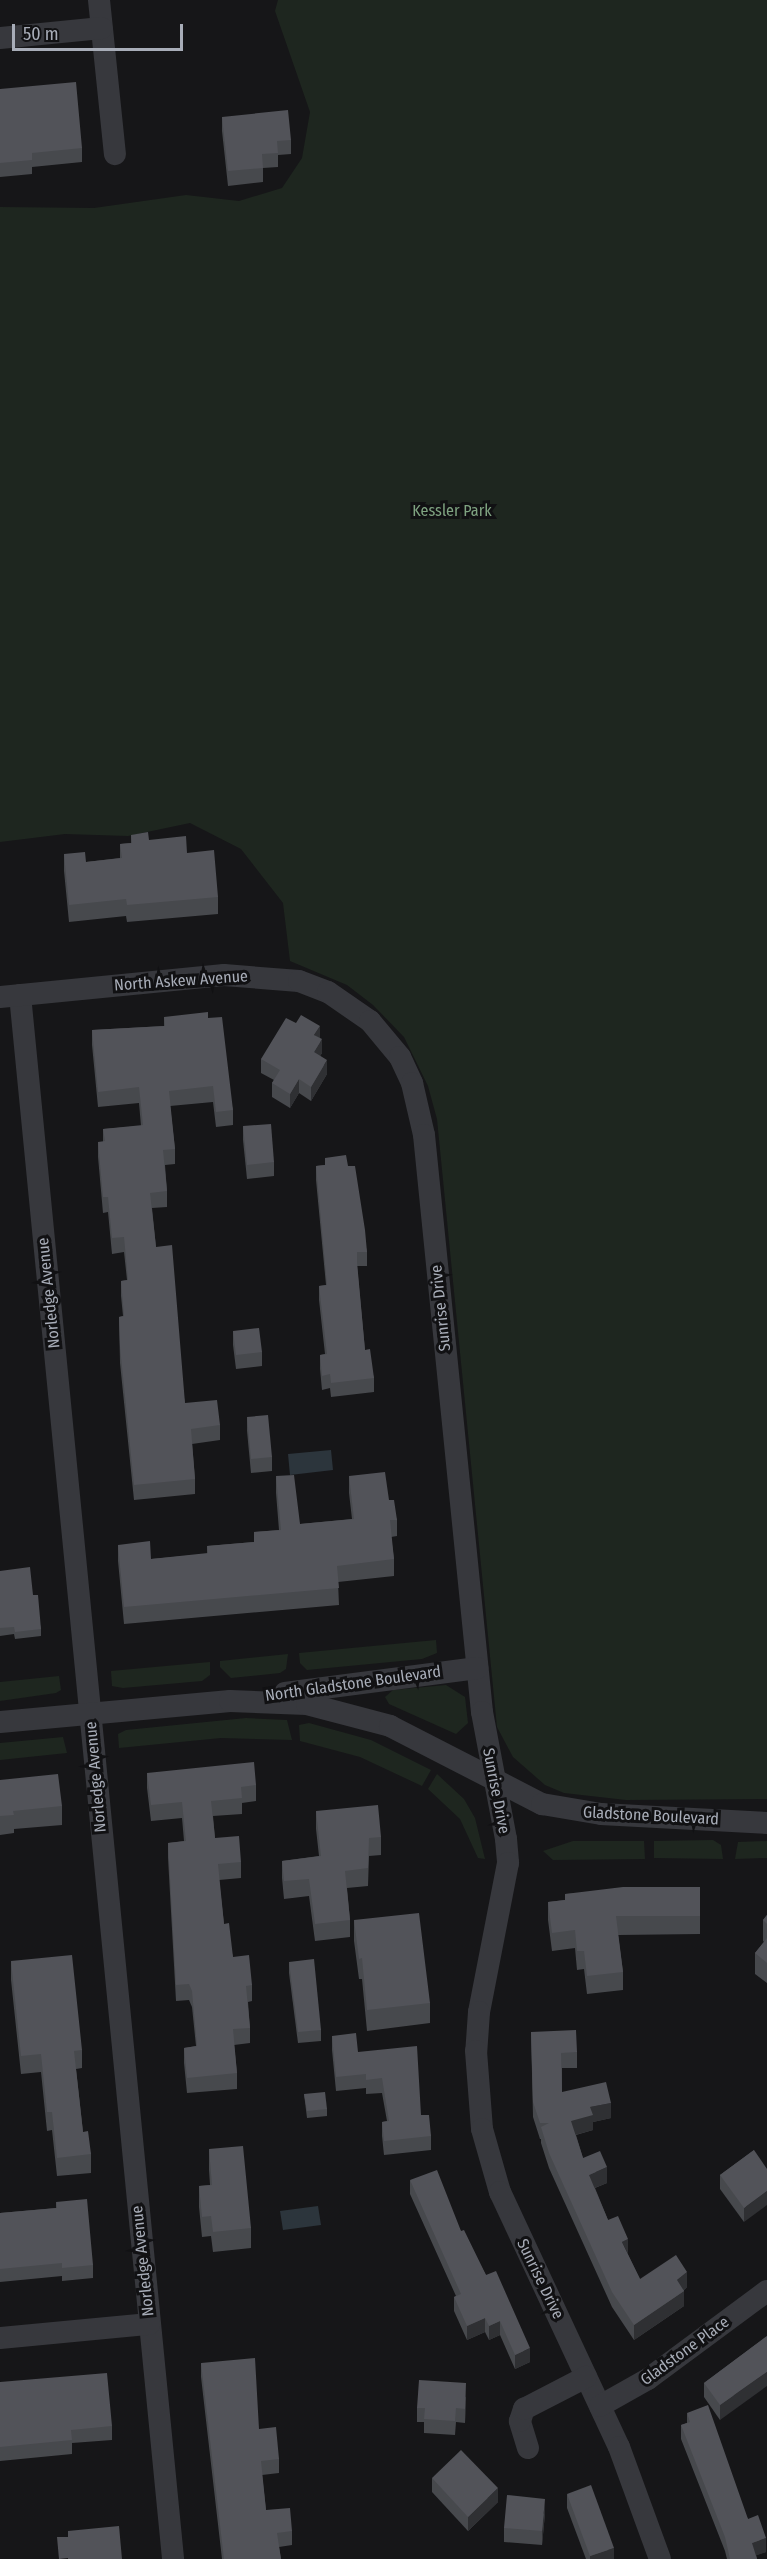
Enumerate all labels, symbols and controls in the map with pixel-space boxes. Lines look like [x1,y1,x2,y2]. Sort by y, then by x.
scale bar [15,12,186,50]
text: 50 m [23,23,59,45]
park label: Kessler Park [412,501,492,521]
street label: North Askew Avenue [114,967,248,995]
street label: Norledge Avenue [34,1237,64,1349]
street label: Sunrise Drive [427,1264,455,1352]
street label: North Gladstone Boulevard [264,1662,442,1706]
street label: Norledge Avenue [82,1721,110,1833]
street label: Sunrise Drive [478,1747,514,1835]
street label: Gladstone Boulevard [583,1803,719,1829]
street label: Norledge Avenue [128,2205,158,2317]
street label: Sunrise Drive [512,2236,568,2322]
street label: Gladstone Place [637,2312,733,2390]

